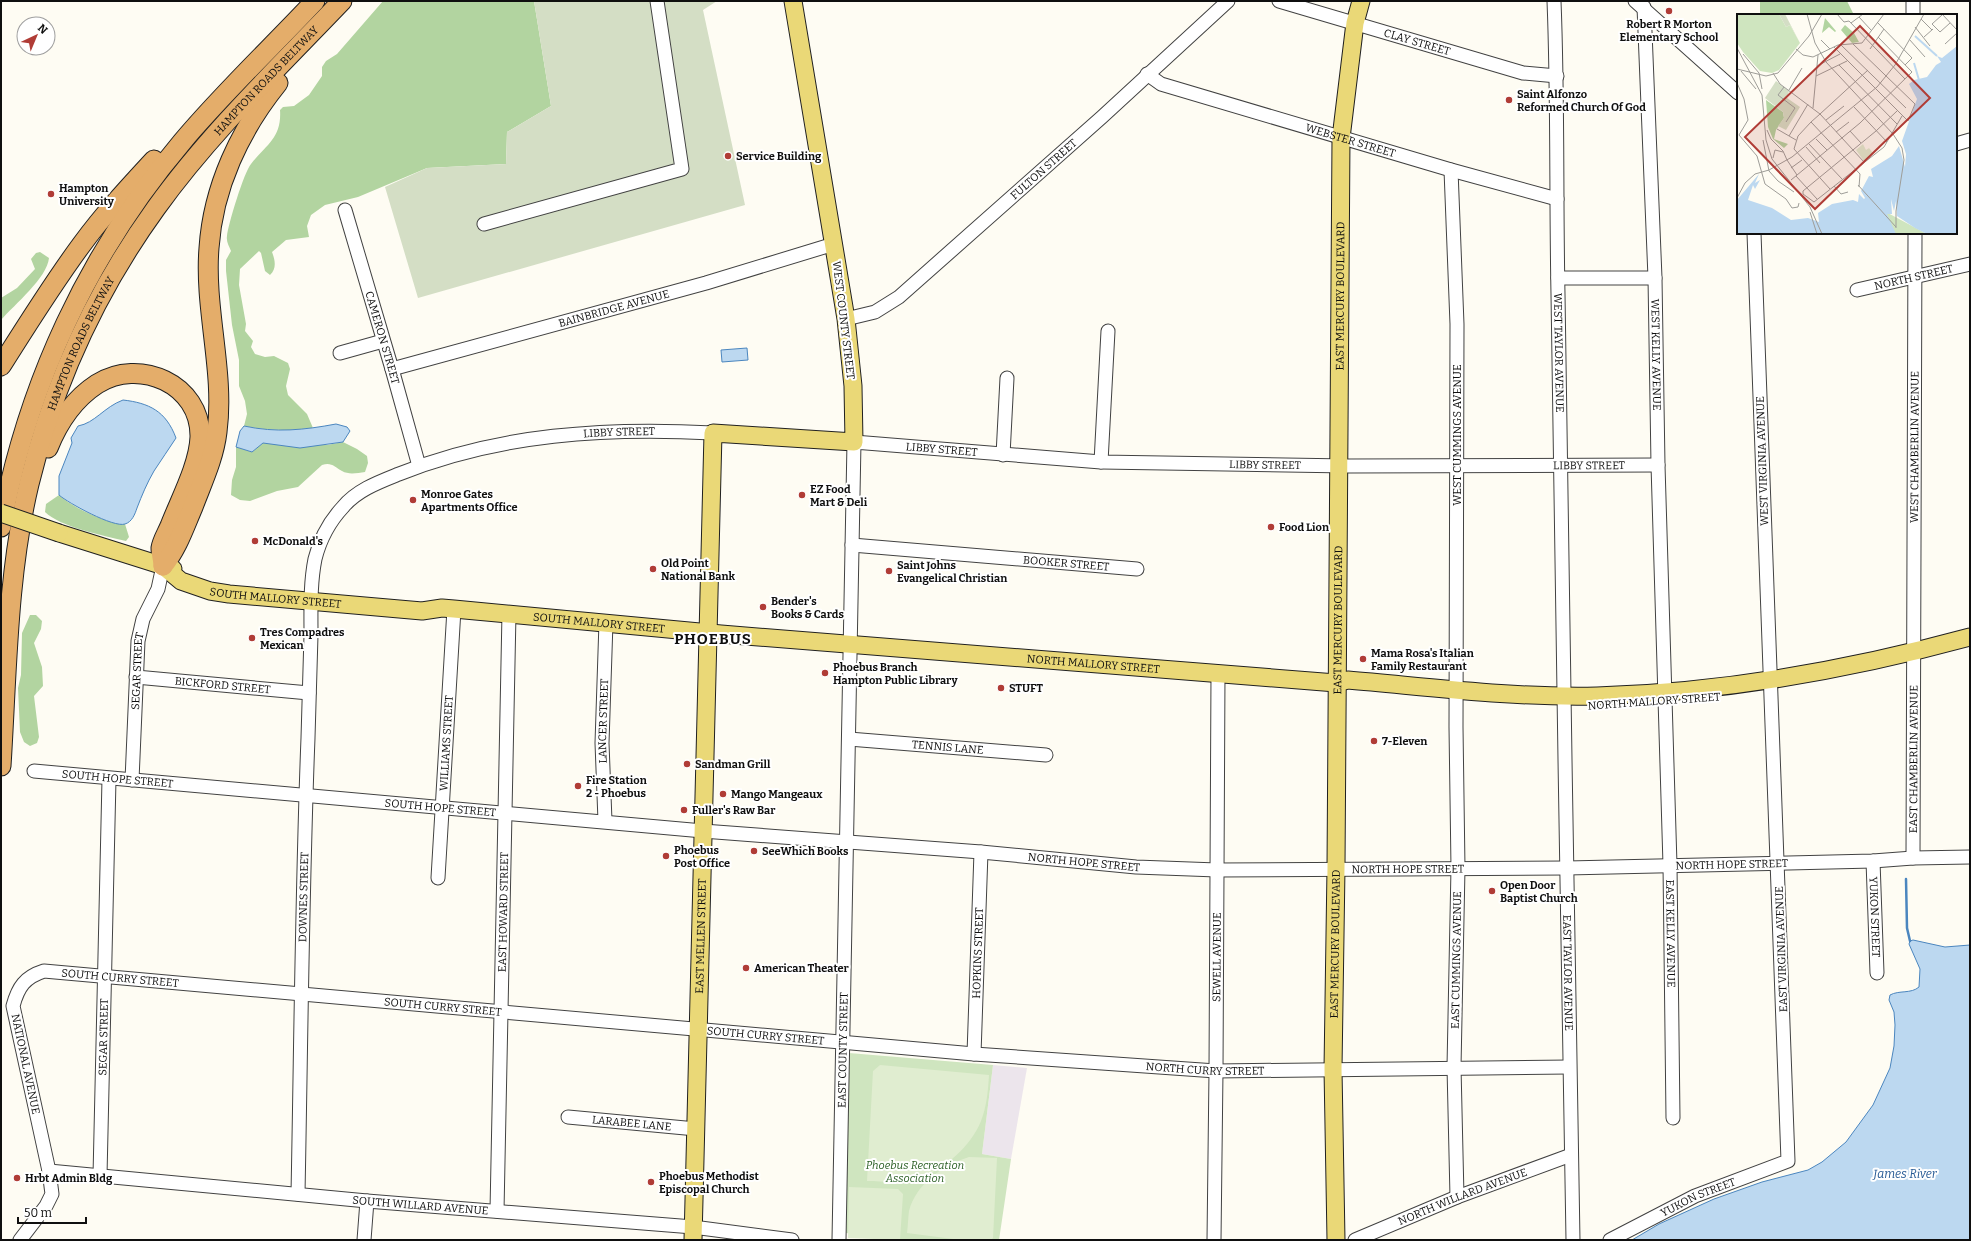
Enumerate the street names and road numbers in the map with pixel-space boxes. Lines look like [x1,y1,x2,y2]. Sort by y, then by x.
street label: HAMPTON ROADS BELTWAY [211,23,322,138]
street label: CLAY STREET [1382,26,1452,58]
street label: WEBSTER STREET [1304,121,1397,160]
street label: FULTON STREET [1008,136,1080,202]
street label: EAST MERCURY BOULEVARD [1333,221,1347,371]
street label: WEST COUNTY STREET [830,260,857,381]
street label: NORTH STREET [1873,262,1955,293]
street label: HAMPTON ROADS BELTWAY [45,274,118,412]
street label: BAINBRIDGE AVENUE [557,287,671,330]
street label: CAMERON STREET [362,290,402,386]
street label: WEST TAYLOR AVENUE [1551,293,1566,413]
street label: WEST KELLY AVENUE [1648,299,1663,411]
street label: WEST CUMMINGS AVENUE [1451,364,1464,506]
street label: WEST CHAMBERLIN AVENUE [1908,371,1922,523]
street label: WEST VIRGINIA AVENUE [1754,396,1771,526]
street label: LIBBY STREET [583,425,656,440]
street label: LIBBY STREET [905,440,978,459]
street label: LIBBY STREET [1229,458,1302,472]
street label: LIBBY STREET [1553,459,1626,472]
street label: EAST MERCURY BOULEVARD [1331,545,1345,695]
street label: BOOKER STREET [1023,553,1110,574]
street label: SOUTH MALLORY STREET [209,585,342,611]
street label: SOUTH MALLORY STREET [532,610,666,636]
street label: SEGAR STREET [129,631,147,710]
street label: NORTH MALLORY STREET [1026,652,1161,676]
street label: BICKFORD STREET [174,675,272,696]
street label: LANCER STREET [596,678,611,764]
street label: EAST CHAMBERLIN AVENUE [1907,685,1921,833]
street label: NORTH MALLORY STREET [1587,690,1721,713]
street label: WILLIAMS STREET [437,694,456,792]
street label: TENNIS LANE [911,738,984,757]
street label: SOUTH HOPE STREET [61,768,174,791]
street label: SOUTH HOPE STREET [384,796,497,819]
street label: DOWNES STREET [296,851,311,942]
street label: EAST HOWARD STREET [496,851,511,972]
street label: NORTH HOPE STREET [1027,851,1141,874]
street label: NORTH HOPE STREET [1675,857,1789,873]
street label: NORTH HOPE STREET [1351,863,1465,876]
street label: EAST MERCURY BOULEVARD [1328,869,1343,1019]
street label: YUKON STREET [1867,876,1882,958]
street label: EAST MELLEN STREET [693,878,709,994]
street label: EAST KELLY AVENUE [1663,879,1677,988]
street label: EAST VIRGINIA AVENUE [1773,886,1790,1012]
street label: EAST CUMMINGS AVENUE [1449,891,1464,1029]
street label: HOPKINS STREET [970,907,986,999]
street label: SEWELL AVENUE [1210,912,1224,1002]
street label: EAST TAYLOR AVENUE [1560,915,1575,1031]
street label: SOUTH CURRY STREET [61,967,180,990]
street label: EAST COUNTY STREET [835,992,851,1108]
street label: SOUTH CURRY STREET [383,995,503,1019]
street label: SEGAR STREET [96,998,111,1076]
street label: NATIONAL AVENUE [9,1013,43,1116]
street label: SOUTH CURRY STREET [706,1024,825,1048]
street label: NORTH CURRY STREET [1145,1060,1265,1078]
street label: LARABEE LANE [591,1113,672,1134]
street label: NORTH WILLARD AVENUE [1396,1166,1529,1228]
street label: YUKON STREET [1658,1175,1738,1220]
street label: SOUTH WILLARD AVENUE [352,1194,489,1218]

